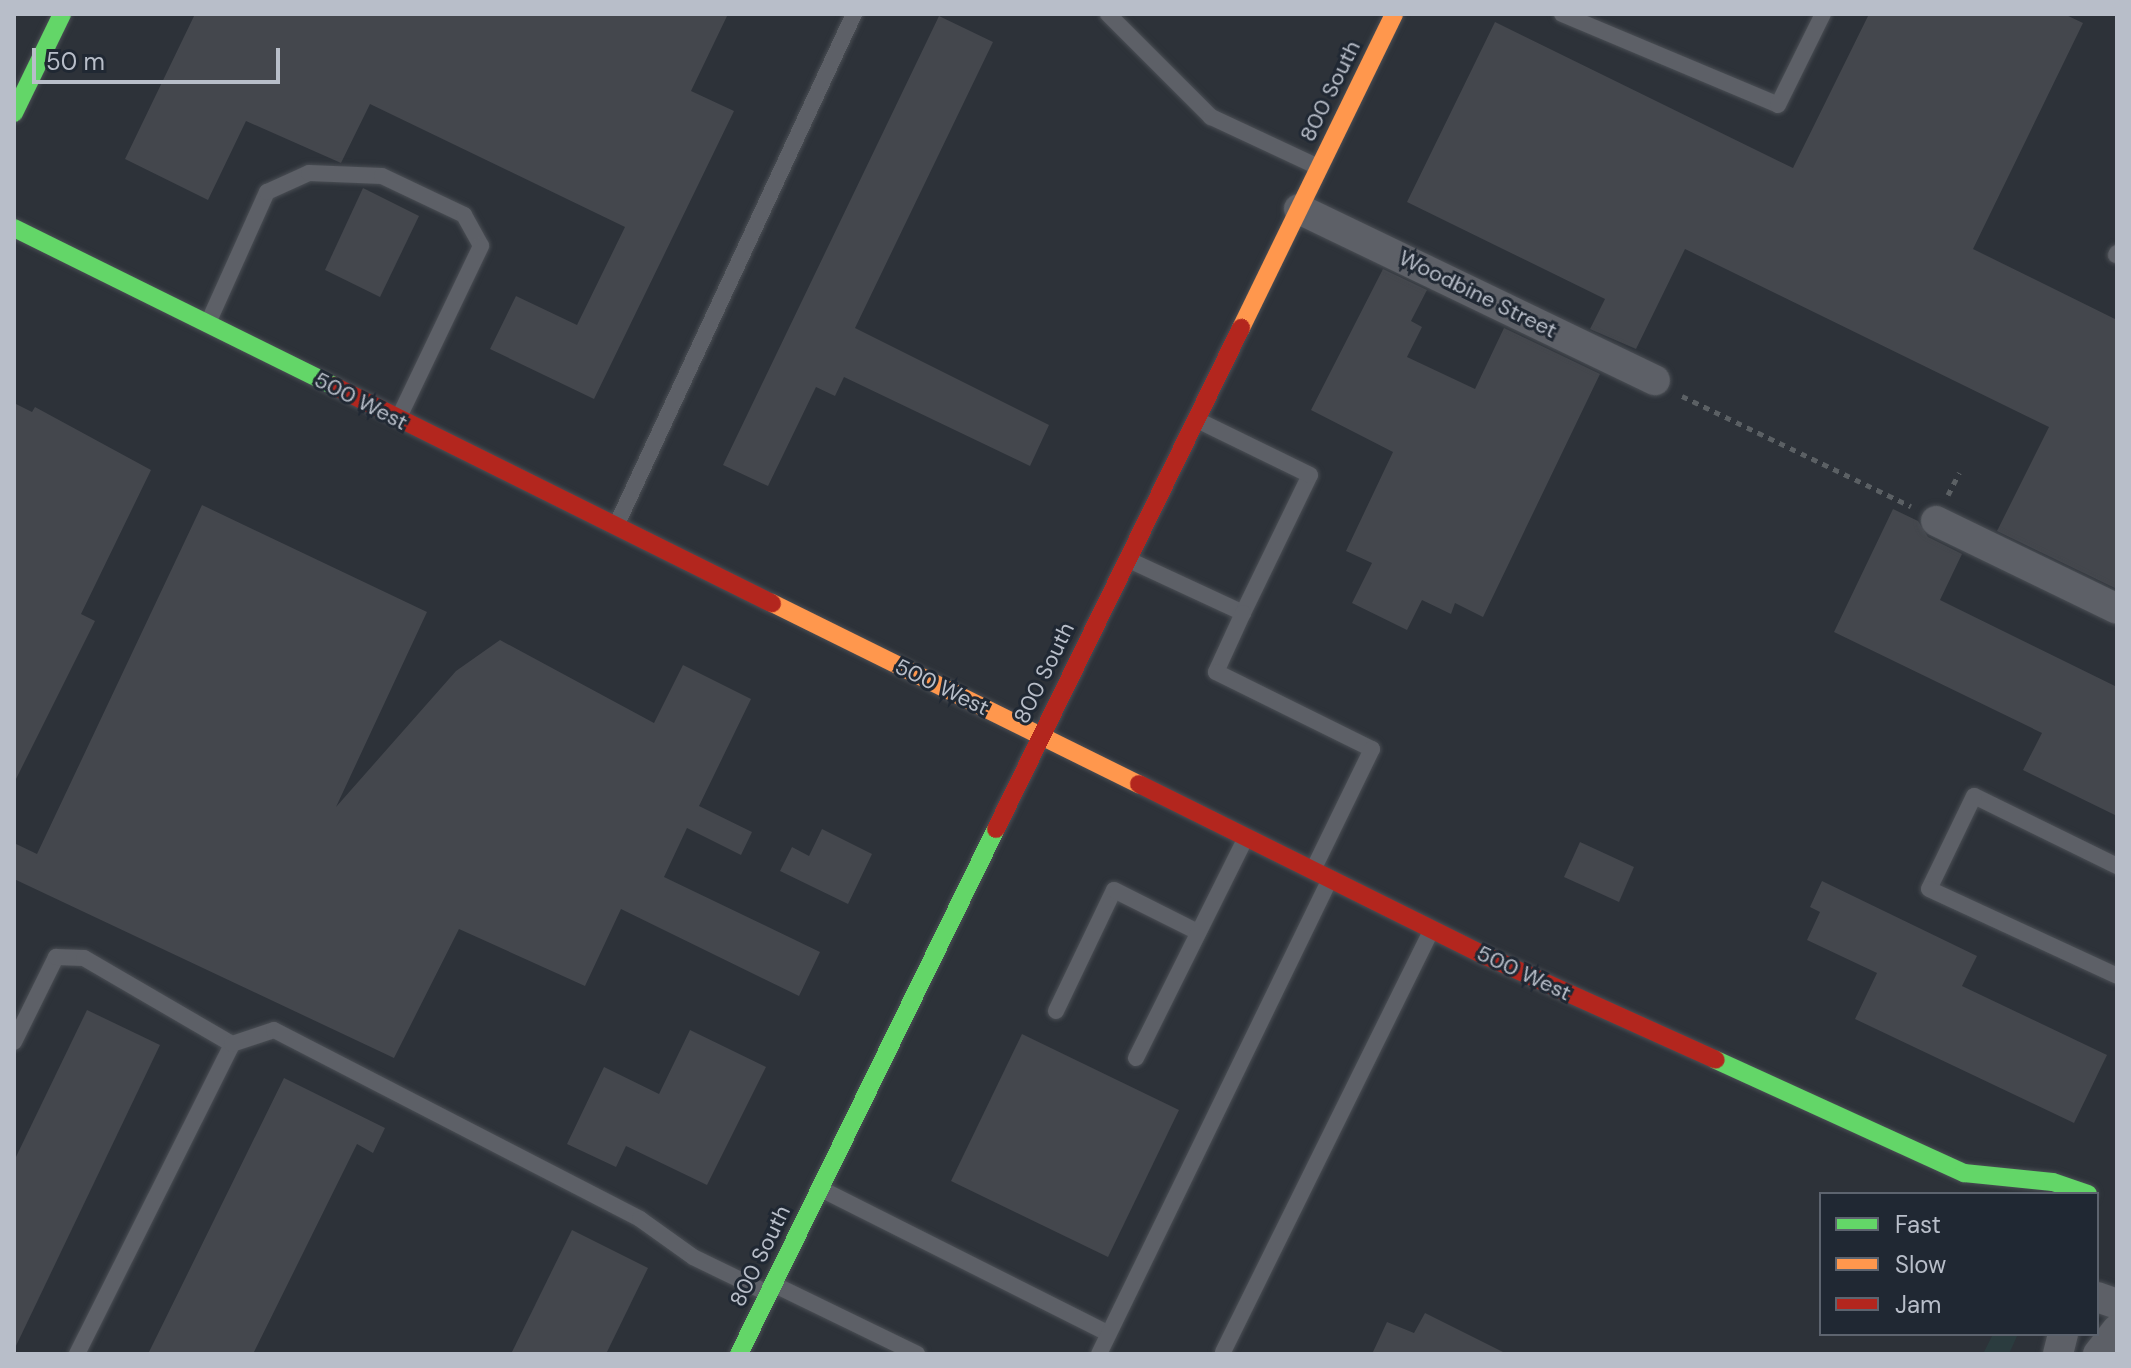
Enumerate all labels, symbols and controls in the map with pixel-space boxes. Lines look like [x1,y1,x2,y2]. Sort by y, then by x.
scale bar [36,32,284,82]
street label: 800 South [1294,36,1366,146]
text: 50 m [46,46,105,77]
street label: Woodbine Street [1395,244,1561,344]
street label: 500 West [310,366,412,436]
street label: 800 South [1008,618,1080,728]
street label: 500 West [891,653,993,721]
street label: 500 West [1473,940,1575,1006]
legend [1819,1192,2099,1336]
street label: 800 South [724,1201,796,1311]
text: Fast [1895,1209,1941,1240]
text: Slow [1895,1249,1946,1280]
text: Jam [1895,1289,1941,1320]

